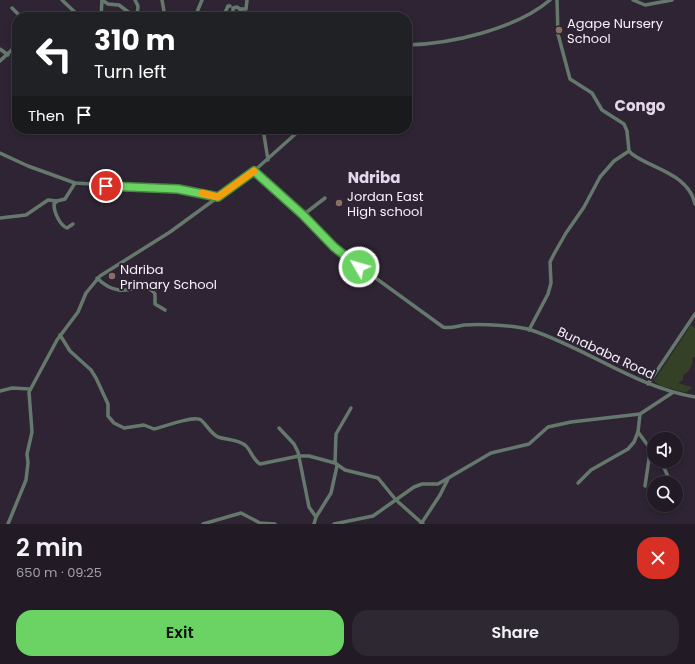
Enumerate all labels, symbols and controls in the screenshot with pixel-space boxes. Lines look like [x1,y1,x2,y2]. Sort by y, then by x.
place label: Agape Nursery School [567,14,664,48]
text: 310 m [94,21,175,60]
marker: Agape Nursery School [554,25,564,35]
icon: left [28,28,80,80]
text: Turn left [94,59,166,84]
district label: Congo [615,95,666,116]
icon: arrive [73,104,95,126]
text: Then [28,105,65,126]
district label: Ndriba [348,167,400,188]
pin [89,169,123,203]
icon: arrive [95,175,117,197]
place label: Jordan East High school [347,187,424,221]
marker: Jordan East High school [334,198,344,208]
position arrow [338,246,380,288]
place label: Ndriba Primary School [120,260,217,294]
marker: Ndriba Primary School [107,271,117,281]
street label: Bunababa Road [554,322,658,384]
map controls [647,432,683,512]
button: sound [647,432,683,468]
button: search [647,476,683,512]
text: 2 min [16,531,83,564]
button: close [637,537,679,579]
text: 650 m · 09:25 [16,563,102,582]
button: Exit [16,610,344,656]
button: Share [352,610,679,656]

